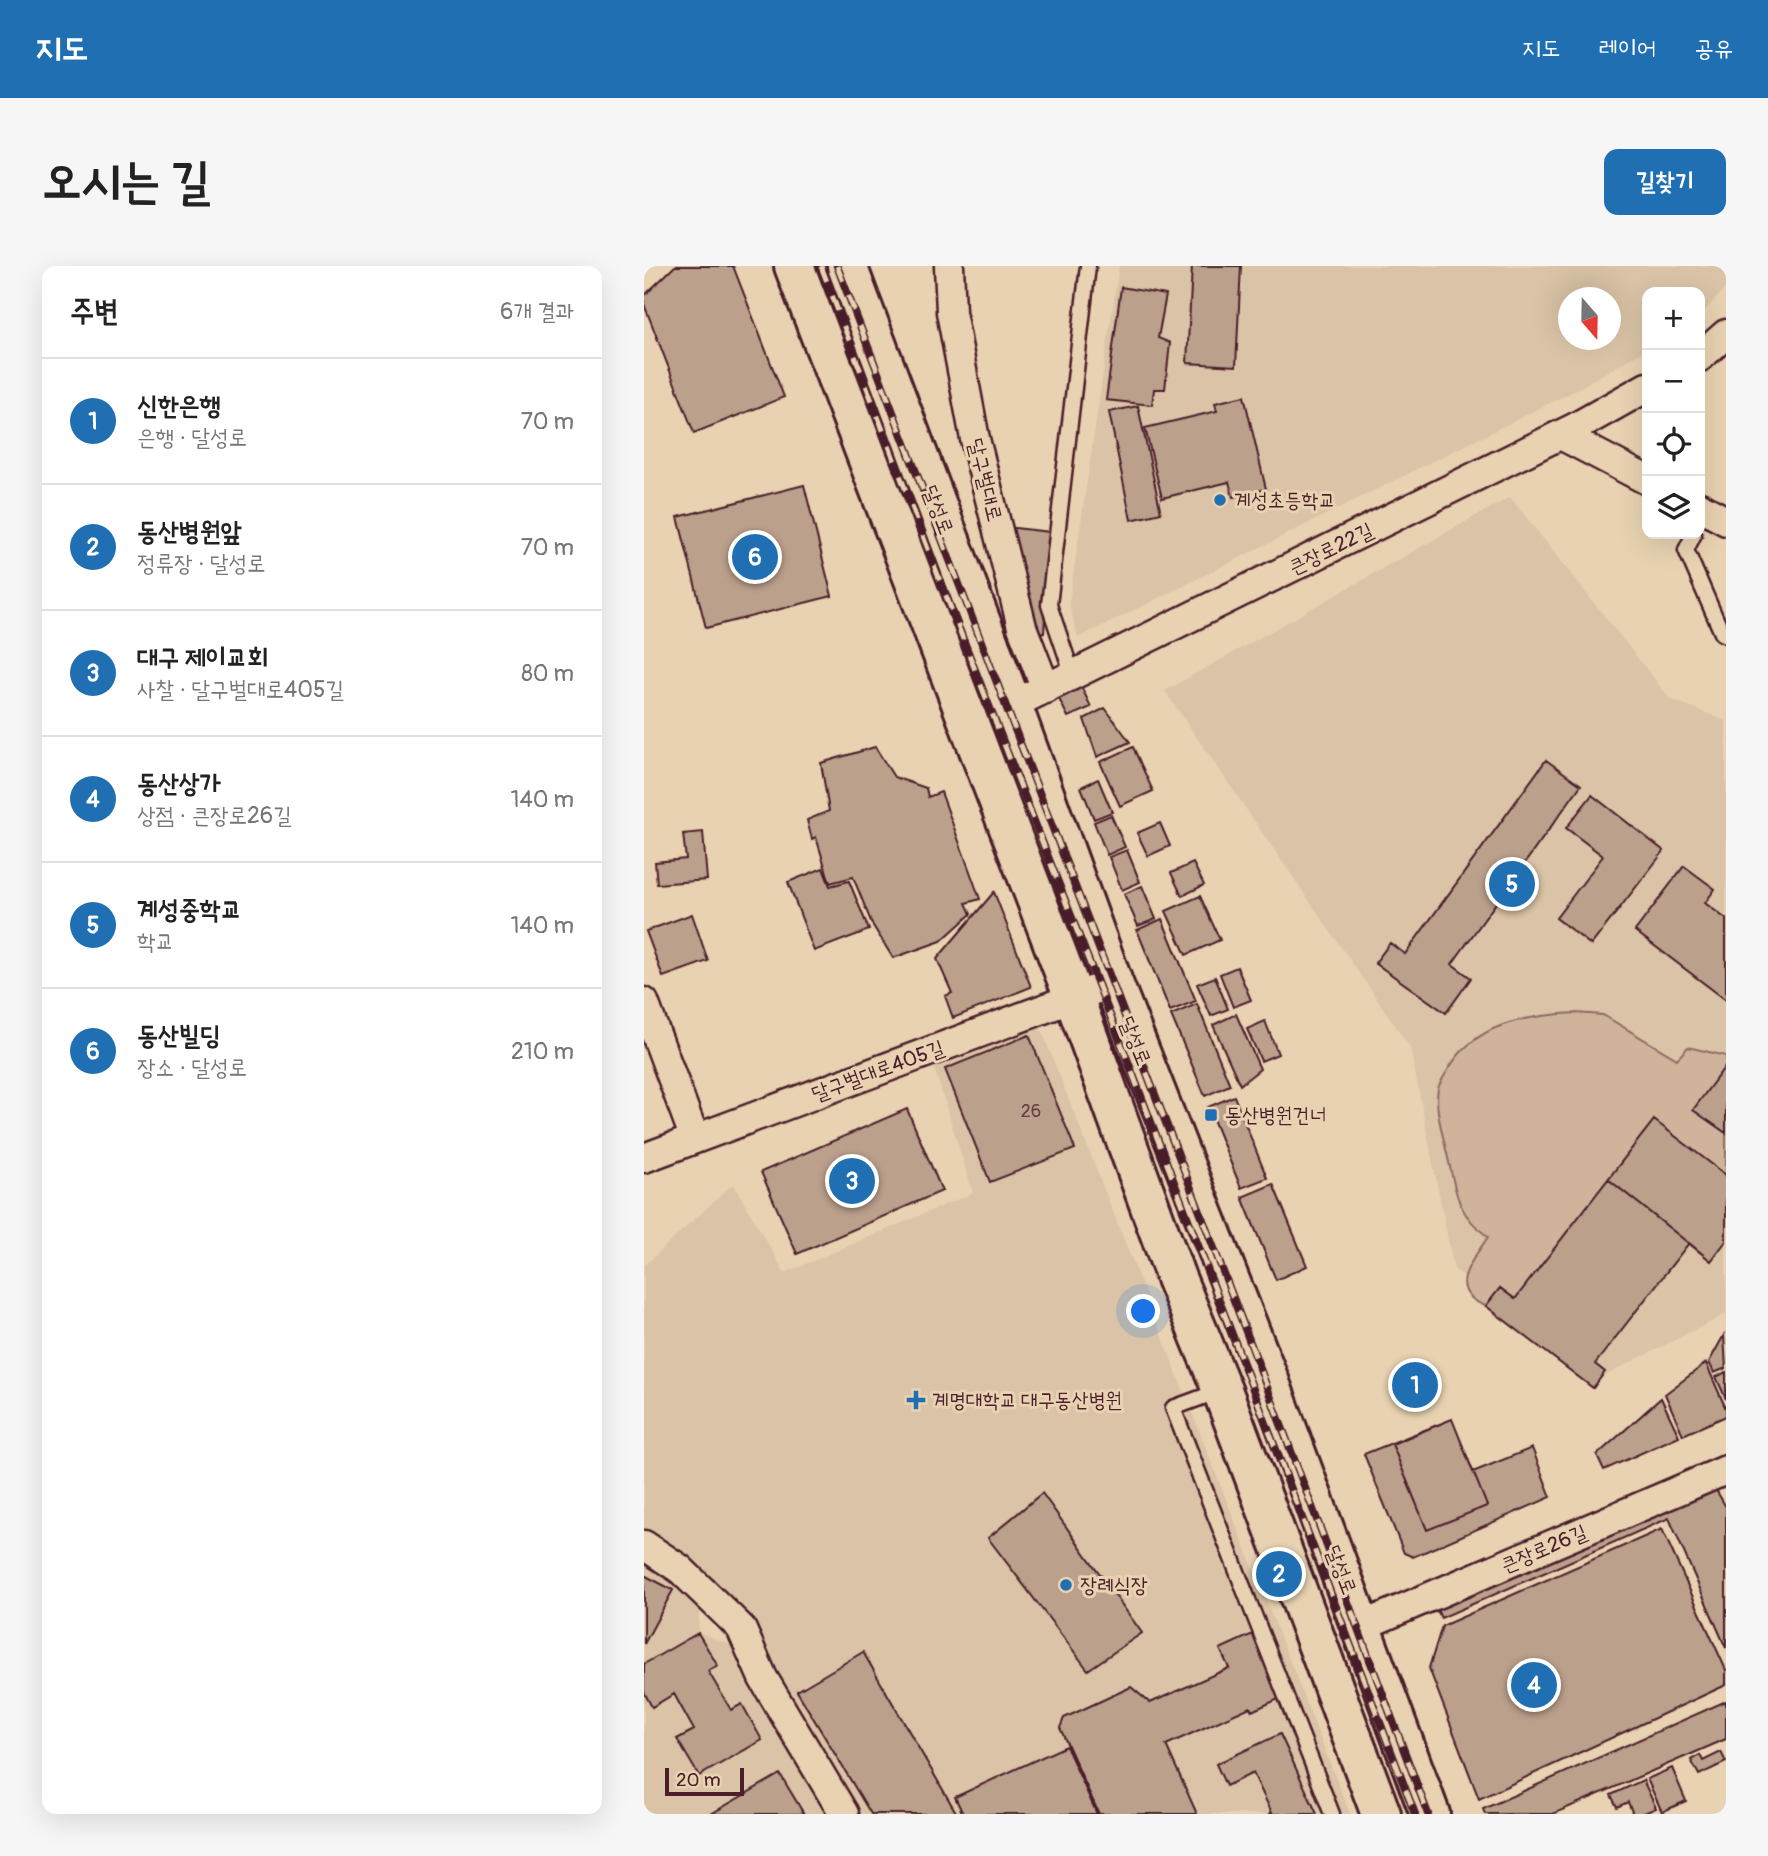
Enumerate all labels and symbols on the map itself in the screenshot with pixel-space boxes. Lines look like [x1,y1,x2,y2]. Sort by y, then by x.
north arrow [1558,287,1621,350]
street label: 달구벌대로 [962,436,1008,524]
street label: 달성로 [916,481,960,539]
place label: 계성초등학교 [1234,487,1335,514]
marker: 계성초등학교 [1212,492,1228,508]
street label: 큰장로22길 [1284,517,1378,581]
pin: 6 [732,531,778,583]
pin: 5 [1489,858,1535,910]
street label: 달성로 [1113,1012,1157,1070]
street label: 달구벌대로405길 [808,1034,948,1108]
house number: 26 [1021,1100,1041,1123]
place label: 동산병원건너 [1225,1102,1326,1129]
marker: 동산병원건너 [1203,1107,1219,1123]
pin: 3 [829,1155,875,1207]
your location [1126,1294,1160,1328]
pin: 1 [1392,1359,1438,1411]
place label: 계명대학교 대구동산병원 [932,1387,1122,1414]
marker: 계명대학교 대구동산병원 [906,1390,926,1410]
street label: 큰장로26길 [1497,1519,1592,1579]
street label: 달성로 [1319,1541,1363,1599]
pin: 2 [1256,1548,1302,1600]
place label: 장례식장 [1080,1572,1148,1599]
marker: 장례식장 [1058,1577,1074,1593]
pin: 4 [1511,1659,1557,1711]
scale bar [665,1765,744,1797]

